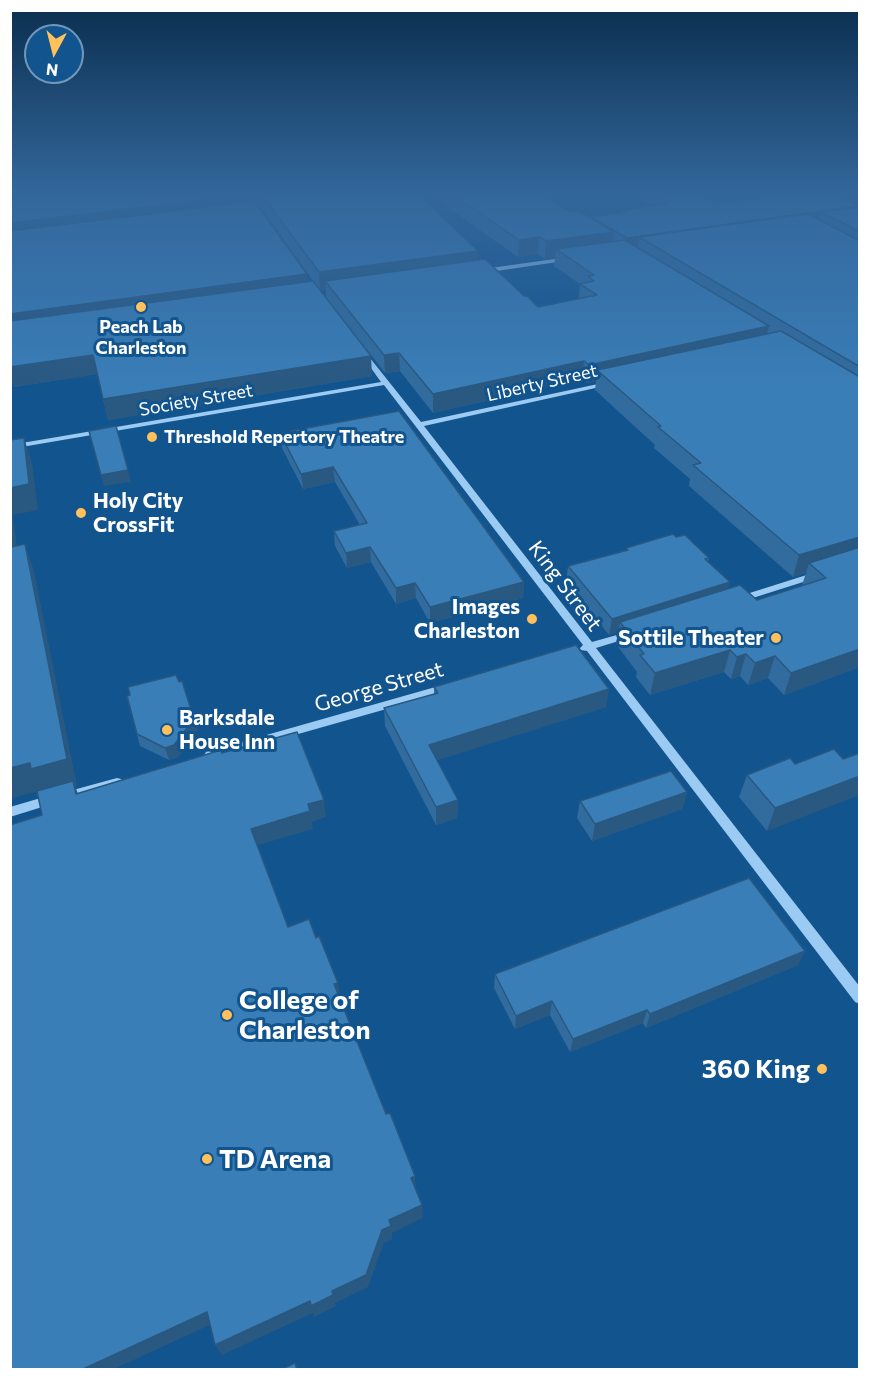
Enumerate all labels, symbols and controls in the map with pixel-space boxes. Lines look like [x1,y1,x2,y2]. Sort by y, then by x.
north arrow [24,24,84,84]
text: N [45,60,59,81]
marker: Peach Lab Charleston [134,300,148,314]
place label: Peach Lab Charleston [96,316,186,358]
street label: Liberty Street [484,360,600,406]
street label: Society Street [137,379,255,421]
place label: Threshold Repertory Theatre [164,426,404,448]
marker: Threshold Repertory Theatre [145,430,159,444]
place label: Holy City CrossFit [93,488,183,538]
marker: Holy City CrossFit [74,506,88,520]
street label: King Street [523,536,607,636]
place label: Images Charleston [414,594,520,644]
marker: Images Charleston [525,612,539,626]
place label: Sottile Theater [618,625,764,651]
marker: Sottile Theater [769,631,783,645]
street label: George Street [312,657,446,717]
place label: Barksdale House Inn [179,705,275,755]
marker: Barksdale House Inn [160,723,174,737]
place label: College of Charleston [239,984,370,1046]
marker: College of Charleston [220,1008,234,1022]
place label: 360 King [702,1053,810,1085]
marker: 360 King [815,1062,829,1076]
place label: TD Arena [219,1143,331,1175]
marker: TD Arena [200,1152,214,1166]

